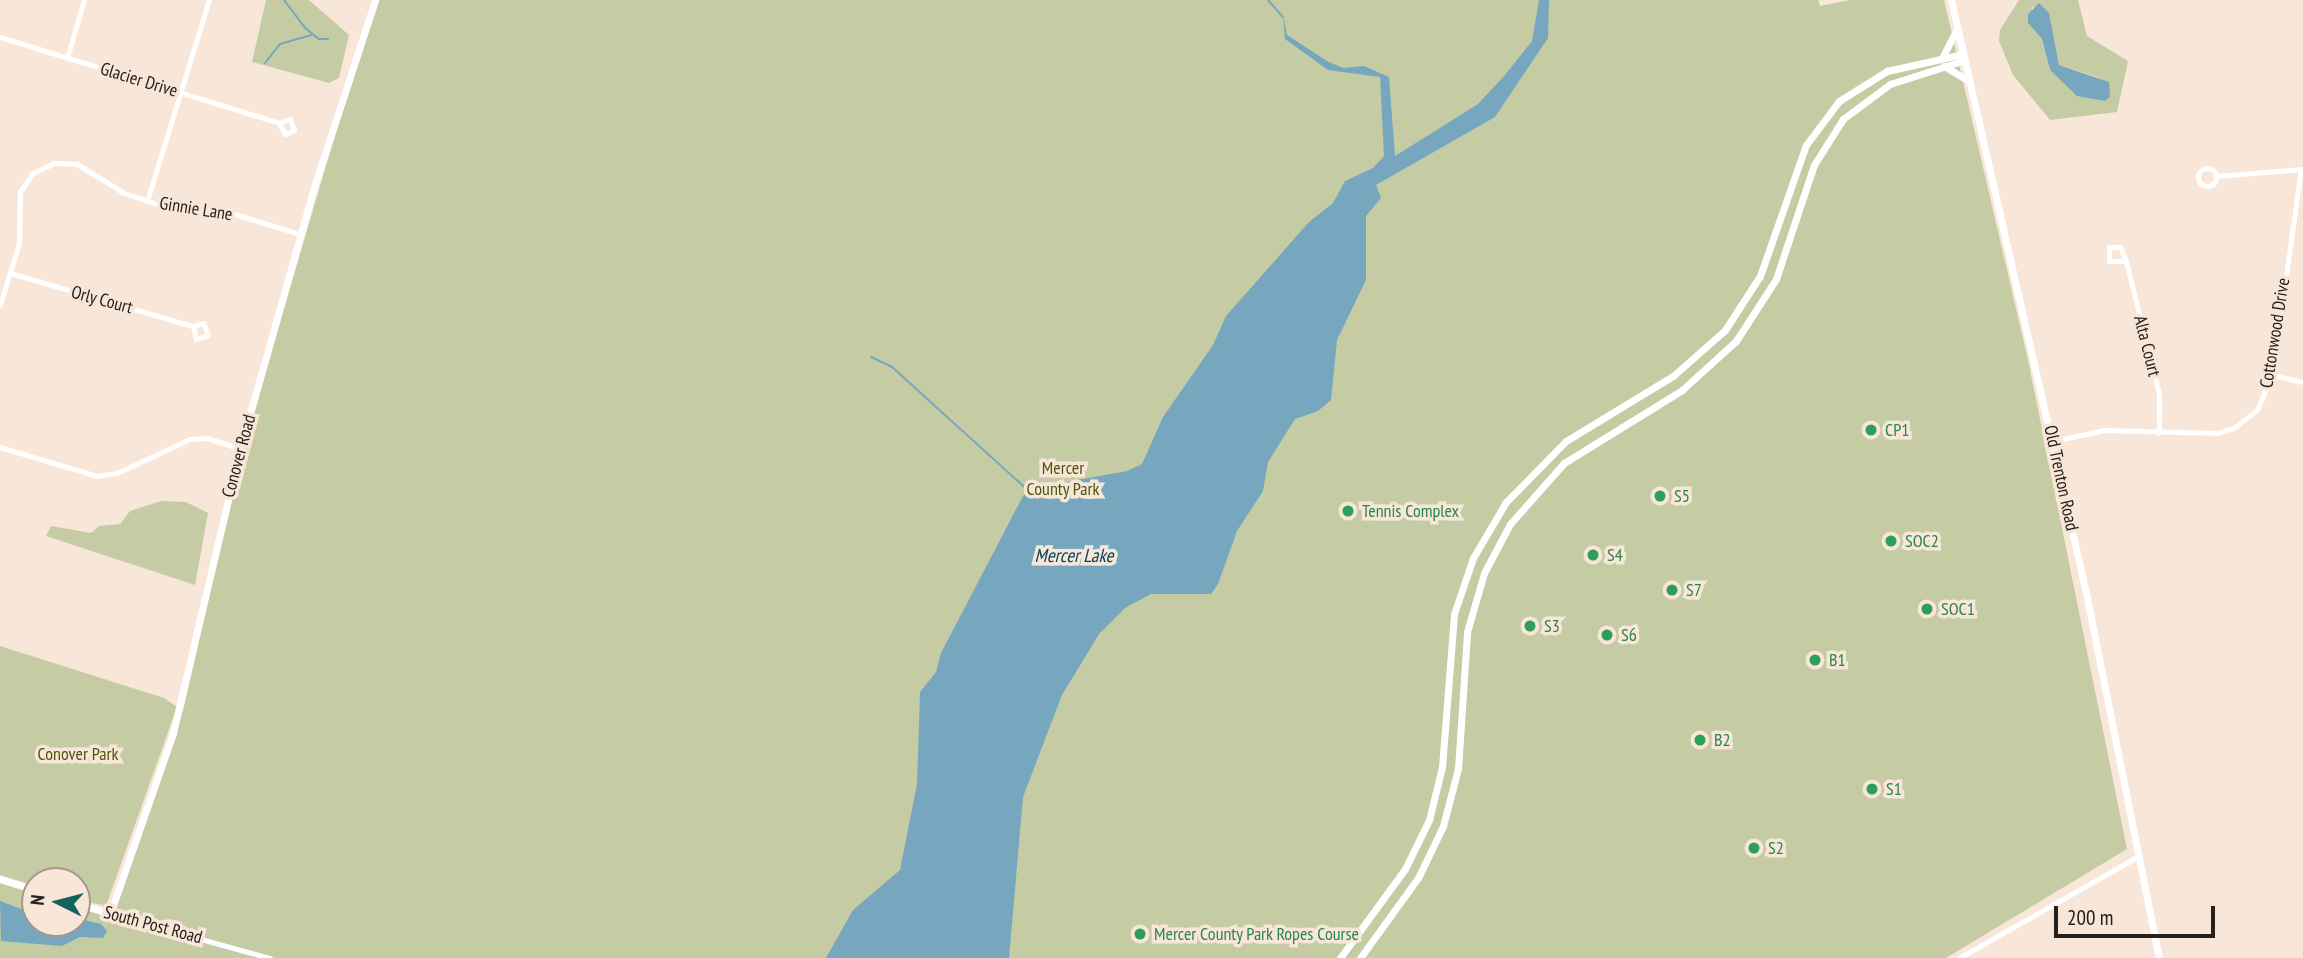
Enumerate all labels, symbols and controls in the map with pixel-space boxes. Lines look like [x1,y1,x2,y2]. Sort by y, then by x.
street label: Glacier Drive [98,58,180,102]
street label: Ginnie Lane [158,193,234,225]
street label: Cottonwood Drive [2256,276,2294,390]
street label: Orly Court [69,281,135,319]
street label: Alta Court [2129,313,2165,379]
street label: Conover Road [218,412,260,500]
place label: CP1 [1885,419,1909,441]
marker: CP1 [1863,422,1879,438]
street label: Old Trenton Road [2039,423,2083,533]
park label: Mercer County Park [1026,458,1100,500]
place label: S5 [1674,485,1690,507]
marker: S5 [1652,488,1668,504]
place label: Tennis Complex [1362,500,1459,522]
marker: Tennis Complex [1340,503,1356,519]
place label: SOC2 [1905,530,1939,552]
marker: SOC2 [1883,533,1899,549]
place label: S4 [1607,544,1623,566]
water label: Mercer Lake [1035,545,1113,567]
marker: S4 [1585,547,1601,563]
place label: S7 [1686,579,1702,601]
marker: S7 [1664,582,1680,598]
place label: SOC1 [1941,598,1975,620]
marker: SOC1 [1919,601,1935,617]
place label: S3 [1544,615,1560,637]
marker: S3 [1522,618,1538,634]
place label: S6 [1621,624,1637,646]
marker: S6 [1599,627,1615,643]
place label: B1 [1829,649,1846,671]
marker: B1 [1807,652,1823,668]
place label: B2 [1714,729,1731,751]
marker: B2 [1692,732,1708,748]
park label: Conover Park [38,743,118,765]
place label: S1 [1886,778,1902,800]
marker: S1 [1864,781,1880,797]
place label: S2 [1768,837,1784,859]
marker: S2 [1746,840,1762,856]
north arrow [21,867,91,937]
scale bar [2058,892,2219,936]
text: N [25,894,50,906]
street label: South Post Road [101,902,205,948]
text: 200 m [2067,904,2113,931]
place label: Mercer County Park Ropes Course [1154,923,1360,945]
marker: Mercer County Park Ropes Course [1132,926,1148,942]

